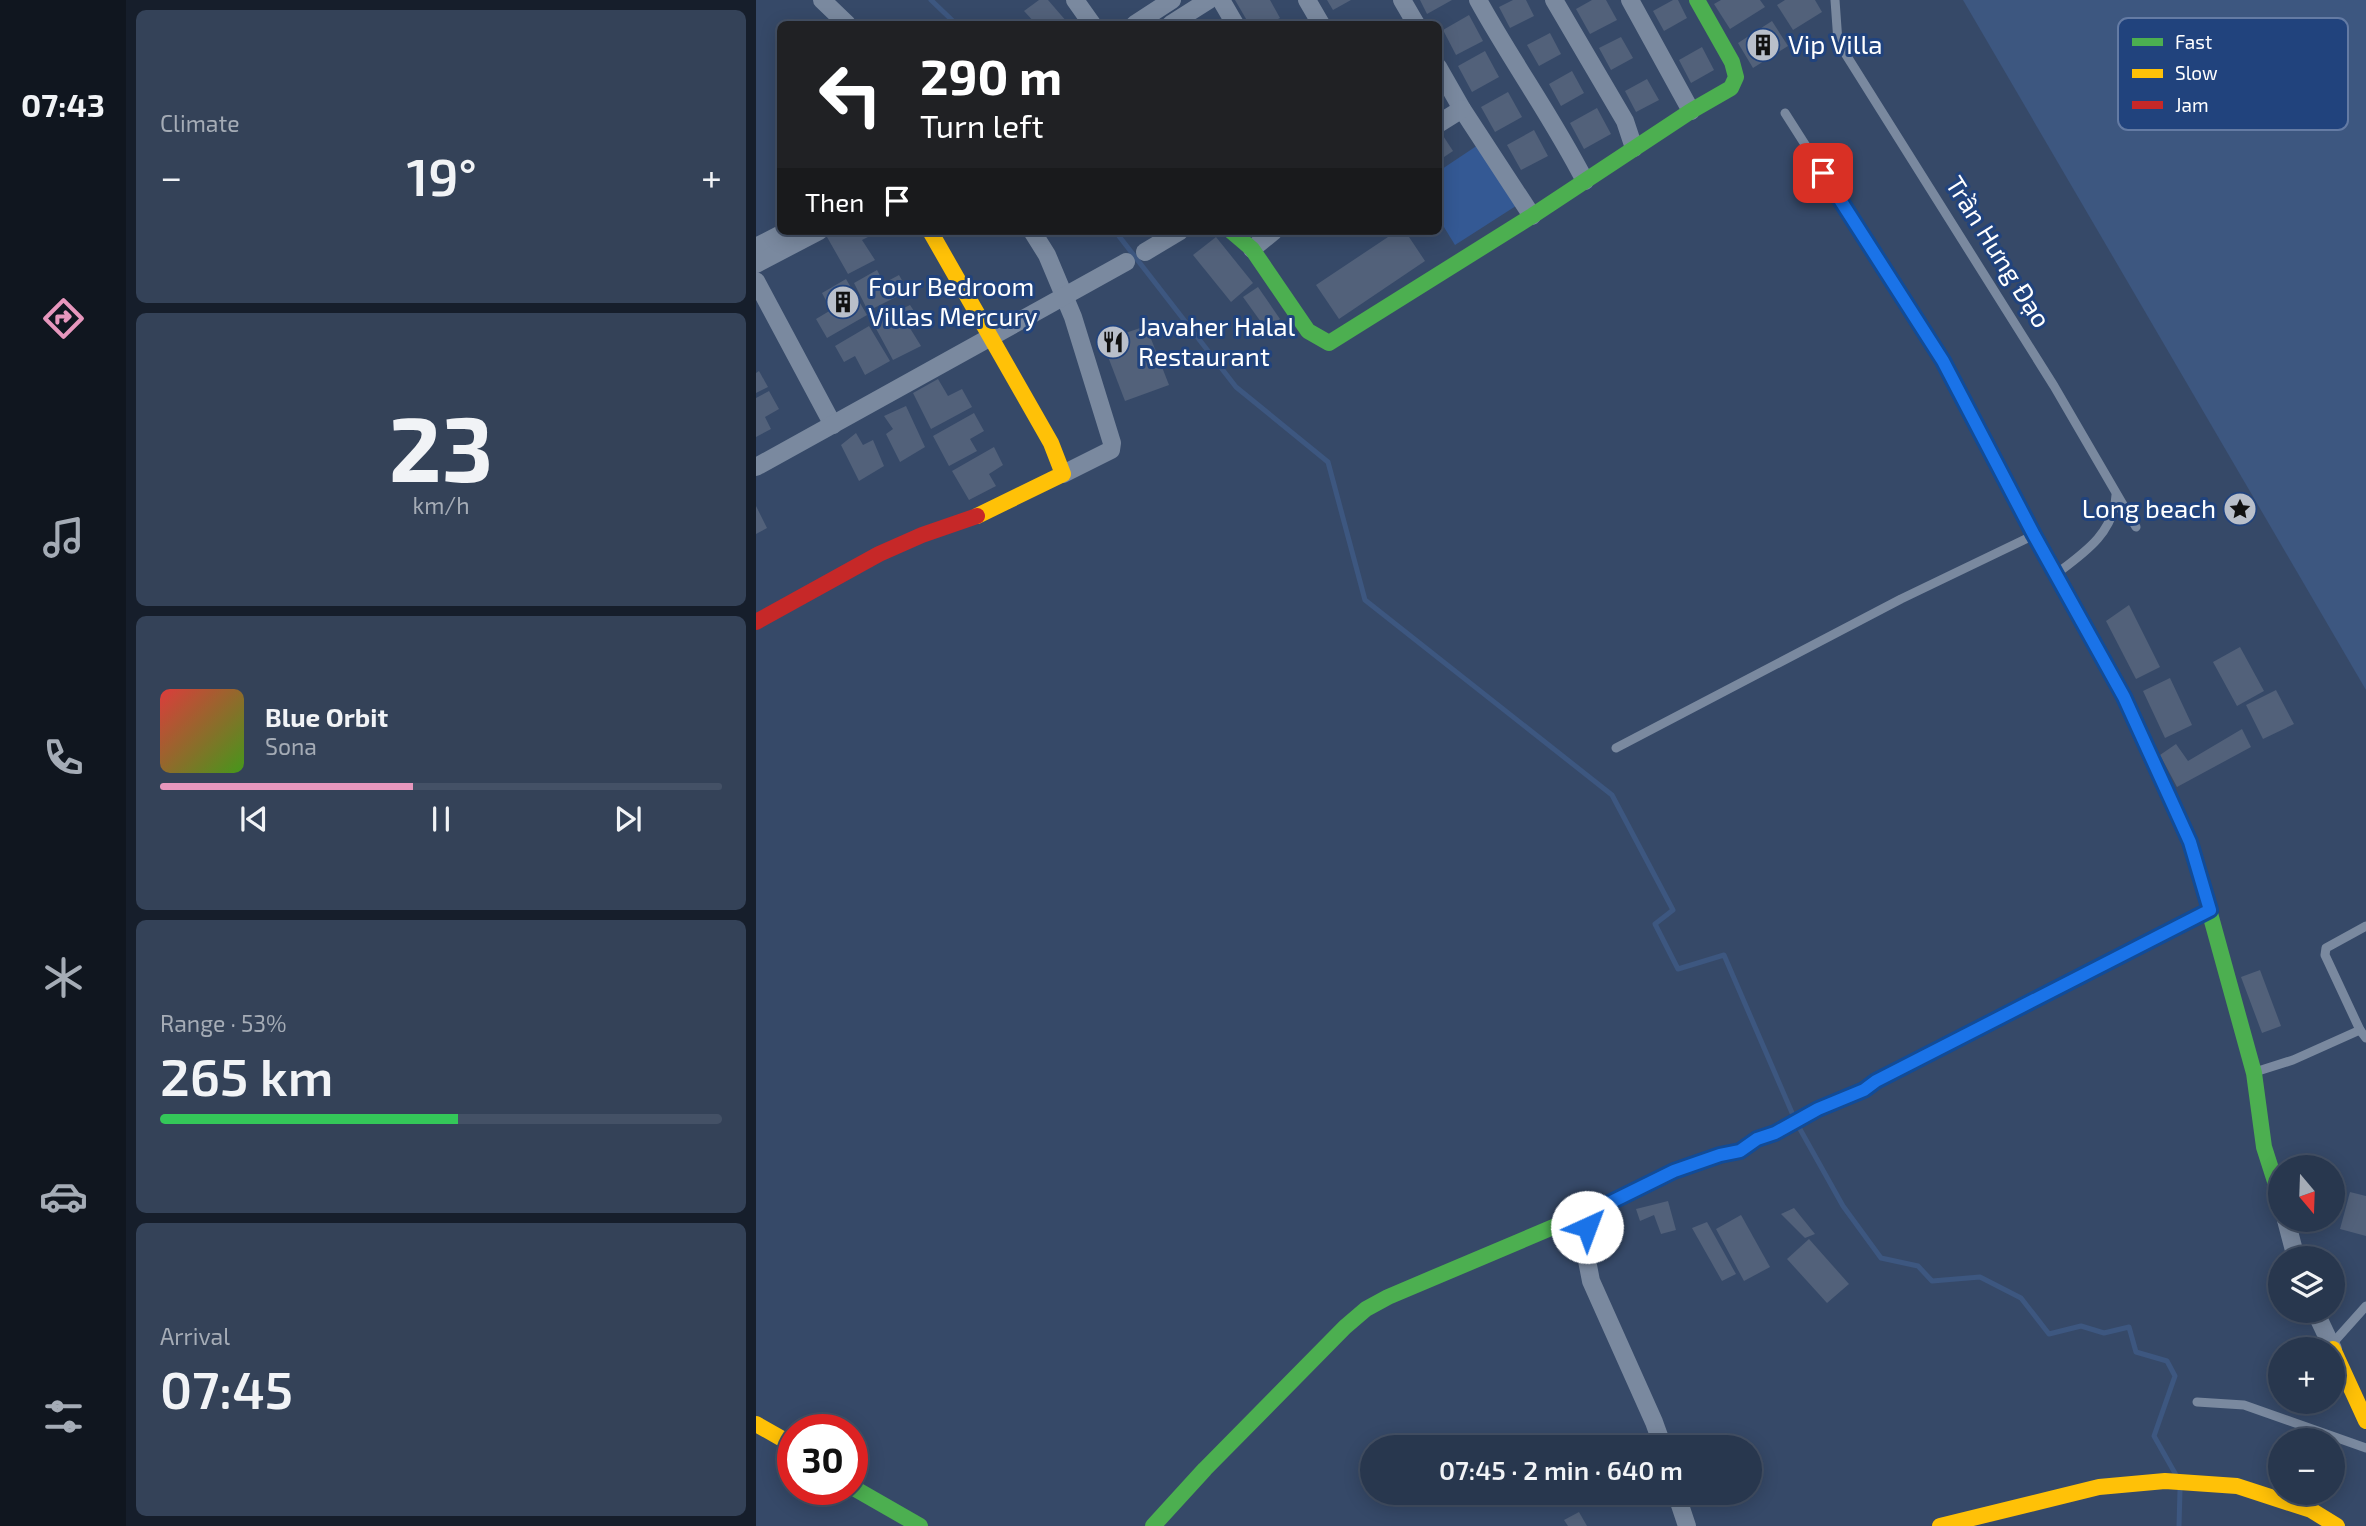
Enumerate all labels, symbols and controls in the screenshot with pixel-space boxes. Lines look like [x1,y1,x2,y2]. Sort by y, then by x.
legend [2118,18,2348,130]
building icon: Vip Villa [1744,26,1782,64]
place label: Vip Villa [1788,28,1883,59]
text: Fast [2175,30,2212,53]
text: 290 m [920,46,1062,105]
icon: left [805,49,896,140]
text: Slow [2175,61,2218,84]
text: 07:43 [21,85,105,123]
text: Jam [2175,93,2209,116]
text: Turn left [920,106,1044,144]
text: Climate [160,109,240,137]
pin [1793,143,1853,203]
text: 19° [406,144,477,206]
text: − [160,153,182,199]
text: + [701,153,722,199]
icon: arrive [1804,154,1842,192]
street label: Trần Hưng Đạo [1940,170,2058,333]
icon: arrive [878,182,916,220]
text: Then [805,186,864,217]
place label: Four Bedroom Villas Mercury [868,270,1038,331]
building icon: Four Bedroom Villas Mercury [824,283,862,321]
icon: directions [39,294,88,343]
place label: Javaher Halal Restaurant [1138,310,1295,371]
restaurant icon: Javaher Halal Restaurant [1094,323,1132,361]
text: 23 [389,391,493,500]
place icon: Long beach [2221,490,2259,528]
text: km/h [412,491,470,519]
place label: Long beach [2082,492,2216,523]
icon: music [39,513,88,562]
text: Blue Orbit [265,701,388,732]
text: Sona [265,732,317,760]
icon: phone [39,733,88,782]
icon: previous [235,800,273,838]
icon: pause [422,800,460,838]
icon: next [609,800,647,838]
icon: climate [39,953,88,1002]
text: Range · 53% [160,1009,287,1037]
text: 265 km [160,1044,333,1106]
north arrow [2268,1155,2345,1232]
map controls [2268,1155,2345,1505]
icon: car [39,1172,88,1221]
position arrow [1550,1190,1624,1264]
button: layers [2268,1246,2345,1323]
text: Arrival [160,1322,230,1350]
button: + [2268,1337,2345,1414]
text: 07:45 [160,1357,293,1419]
icon: filters [39,1392,88,1441]
speed limit sign: 30 [777,1414,868,1505]
button: − [2268,1428,2345,1505]
text: 07:45 · 2 min · 640 m [1439,1454,1683,1485]

